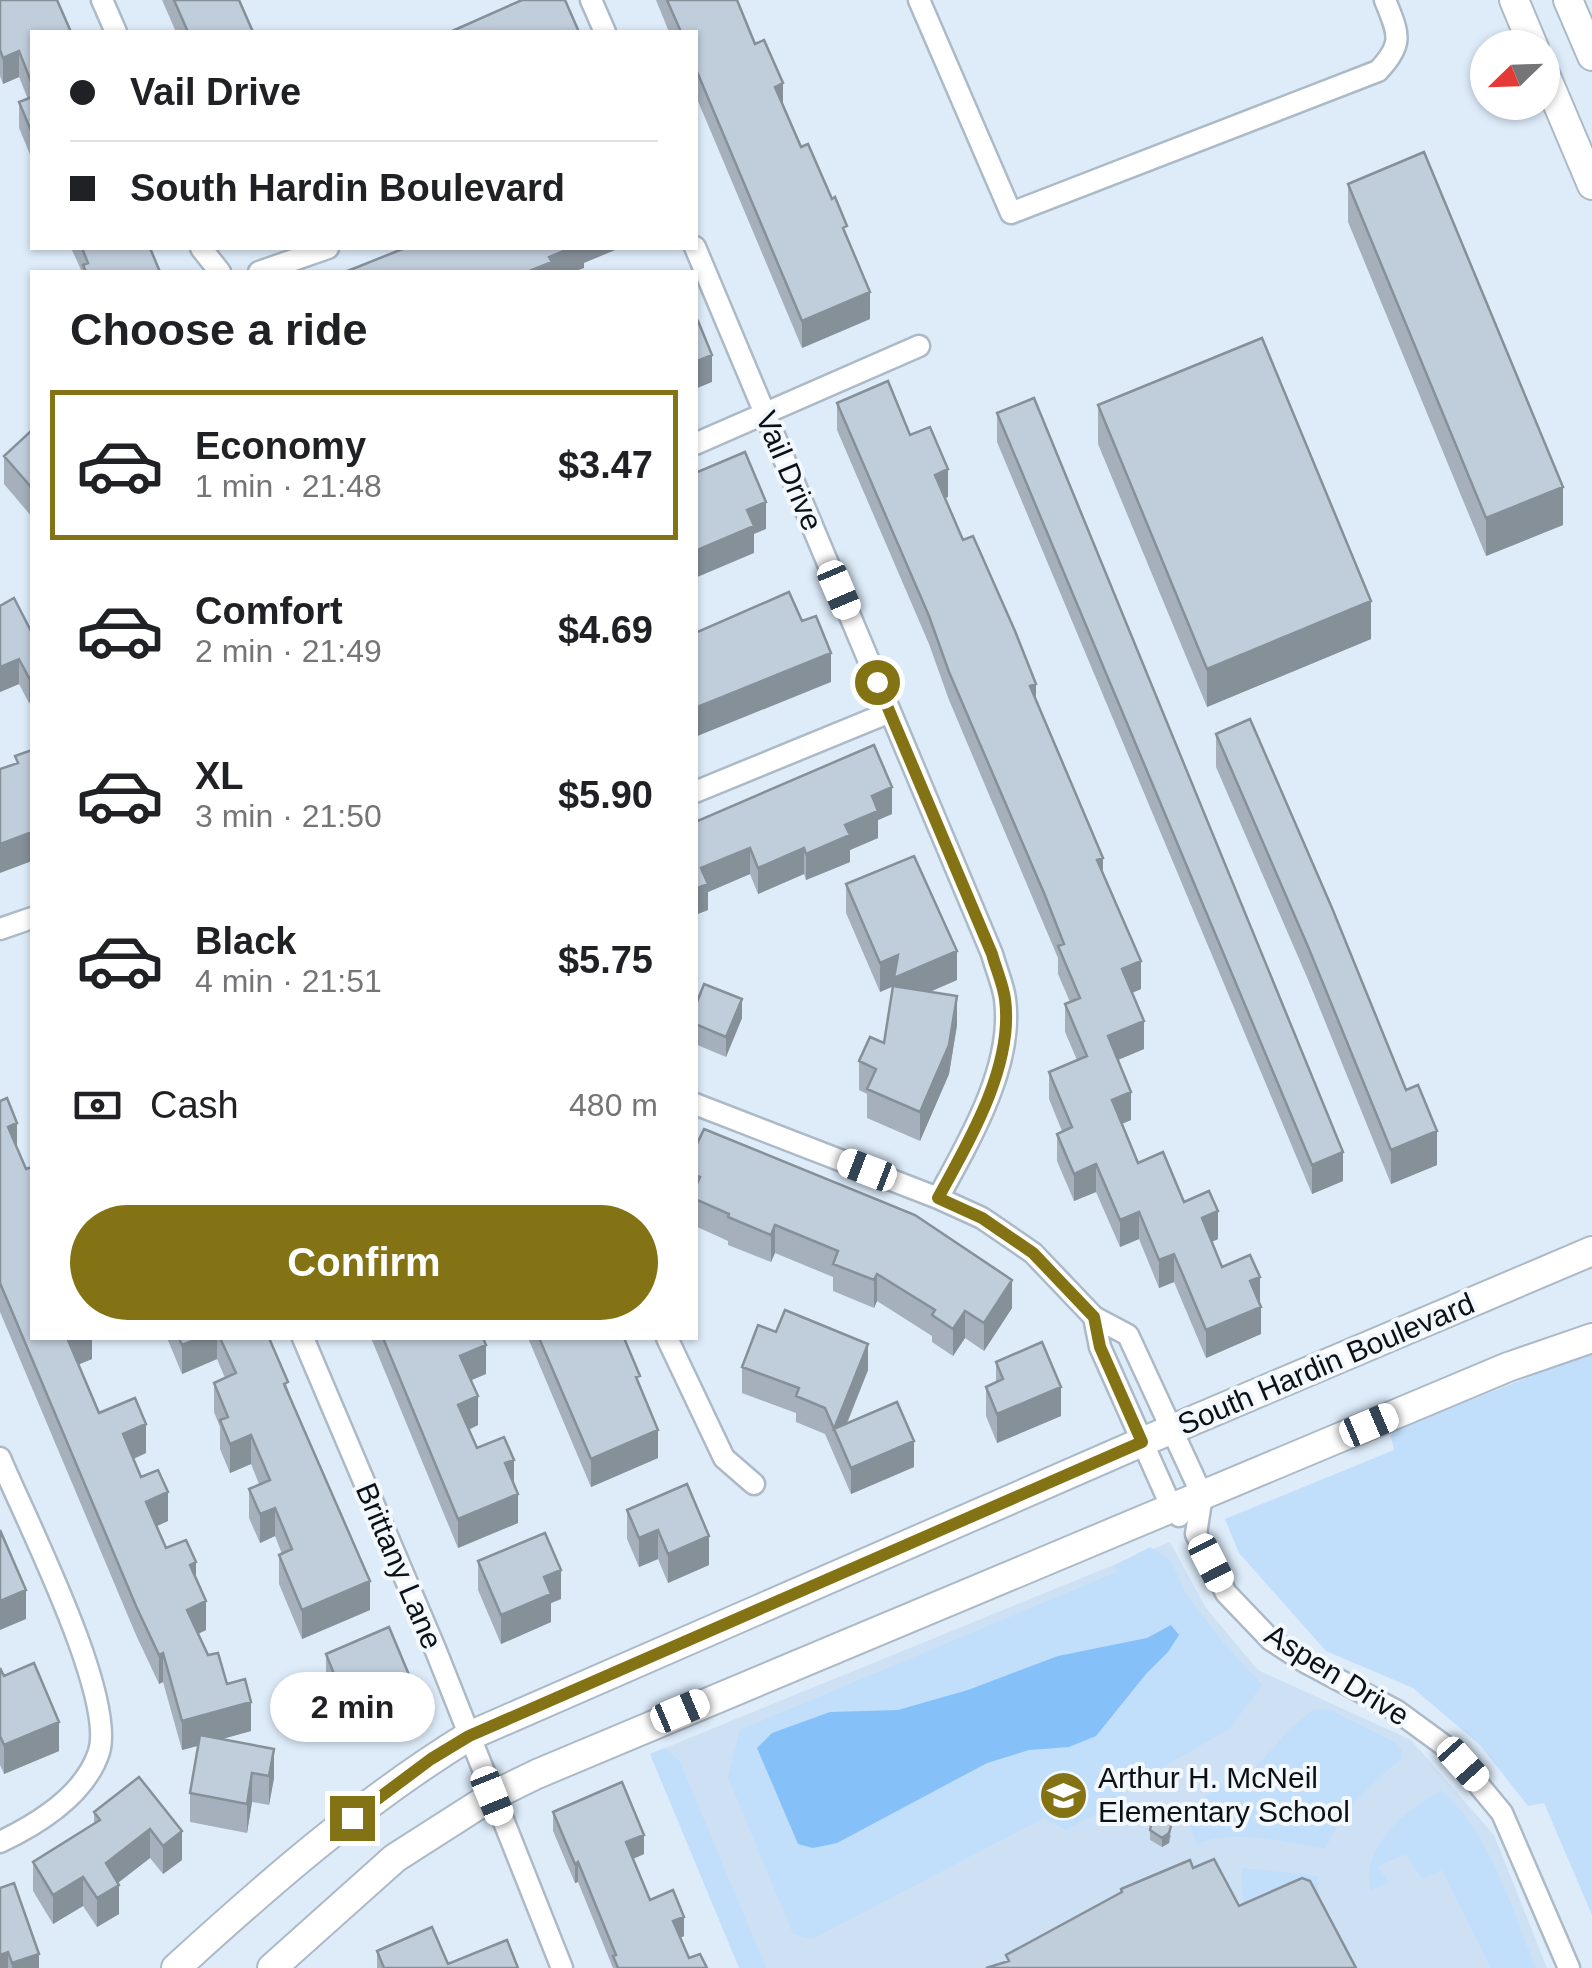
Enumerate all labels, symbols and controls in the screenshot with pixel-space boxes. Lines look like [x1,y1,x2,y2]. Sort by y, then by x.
north arrow [1470,30,1560,120]
map controls [1470,30,1560,120]
text: Vail Drive [130,71,301,113]
text: South Hardin Boulevard [130,167,565,209]
text: Choose a ride [70,304,368,355]
street label: Vail Drive [750,406,829,535]
icon: car [75,420,165,510]
text: Economy [195,425,366,467]
text: $3.47 [558,444,653,486]
text: 1 min · 21:48 [195,468,382,504]
car [813,557,865,623]
icon: car [75,585,165,675]
text: Comfort [195,590,343,632]
text: $4.69 [558,609,653,651]
text: 2 min · 21:49 [195,633,382,669]
route start [855,660,900,705]
icon: car [75,750,165,840]
text: XL [195,755,244,797]
text: $5.90 [558,774,653,816]
text: 3 min · 21:50 [195,798,382,834]
icon: car [75,915,165,1005]
text: Black [195,920,296,962]
text: $5.75 [558,939,653,981]
text: 4 min · 21:51 [195,963,382,999]
icon: cash [70,1078,125,1133]
text: Cash [150,1084,239,1126]
text: 480 m [569,1087,658,1123]
car [834,1145,900,1195]
button: Confirm [70,1205,658,1320]
street label: South Hardin Boulevard [1173,1286,1479,1441]
car [1336,1399,1402,1451]
street label: Brittany Lane [350,1478,449,1654]
car [1184,1529,1238,1597]
street label: Aspen Drive [1259,1617,1415,1732]
callout: 2 min [270,1673,434,1743]
car [647,1685,713,1737]
text: 2 min [311,1689,394,1725]
car [1432,1732,1494,1796]
place label: Arthur H. McNeil Elementary School [1098,1761,1350,1828]
car [467,1763,517,1829]
school or university icon: Arthur H. McNeil Elementary School [1037,1769,1089,1821]
route end [330,1796,375,1841]

